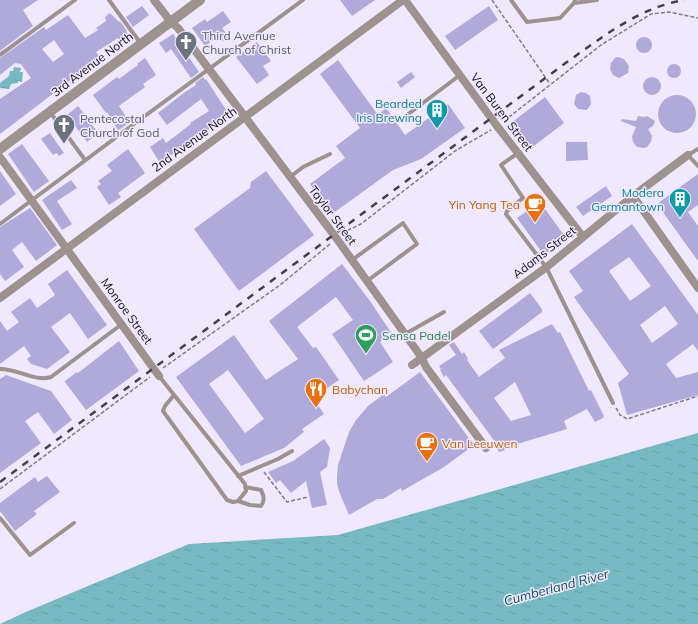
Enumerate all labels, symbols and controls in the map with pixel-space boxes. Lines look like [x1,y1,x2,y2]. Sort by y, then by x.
street label: 3rd Avenue North [48,28,136,100]
place label: Third Avenue Church of Christ [202,28,291,57]
church icon: Third Avenue Church of Christ [173,29,199,62]
street label: Van Buren Street [468,70,536,154]
place label: Bearded Iris Brewing [356,96,422,125]
building icon: Bearded Iris Brewing [424,97,450,130]
street label: 2nd Avenue North [149,103,239,175]
place label: Pentecostal Church of God [80,111,159,140]
church icon: Pentecostal Church of God [51,112,77,145]
street label: Taylor Street [306,182,360,248]
place label: Modera Germantown [591,185,664,214]
building icon: Modera Germantown [667,186,693,219]
cafe icon: Yin Yang Tea [522,191,548,224]
place label: Yin Yang Tea [448,197,520,212]
street label: Adams Street [509,223,579,281]
street label: Monroe Street [98,275,156,347]
sports icon: Sensa Padel [353,322,379,355]
place label: Sensa Padel [382,328,451,343]
restaurant icon: Babychan [303,376,329,409]
place label: Babychan [332,382,388,397]
cafe icon: Van Leeuwen [414,430,440,463]
place label: Van Leeuwen [442,436,517,451]
water label: Cumberland River [502,565,611,609]

